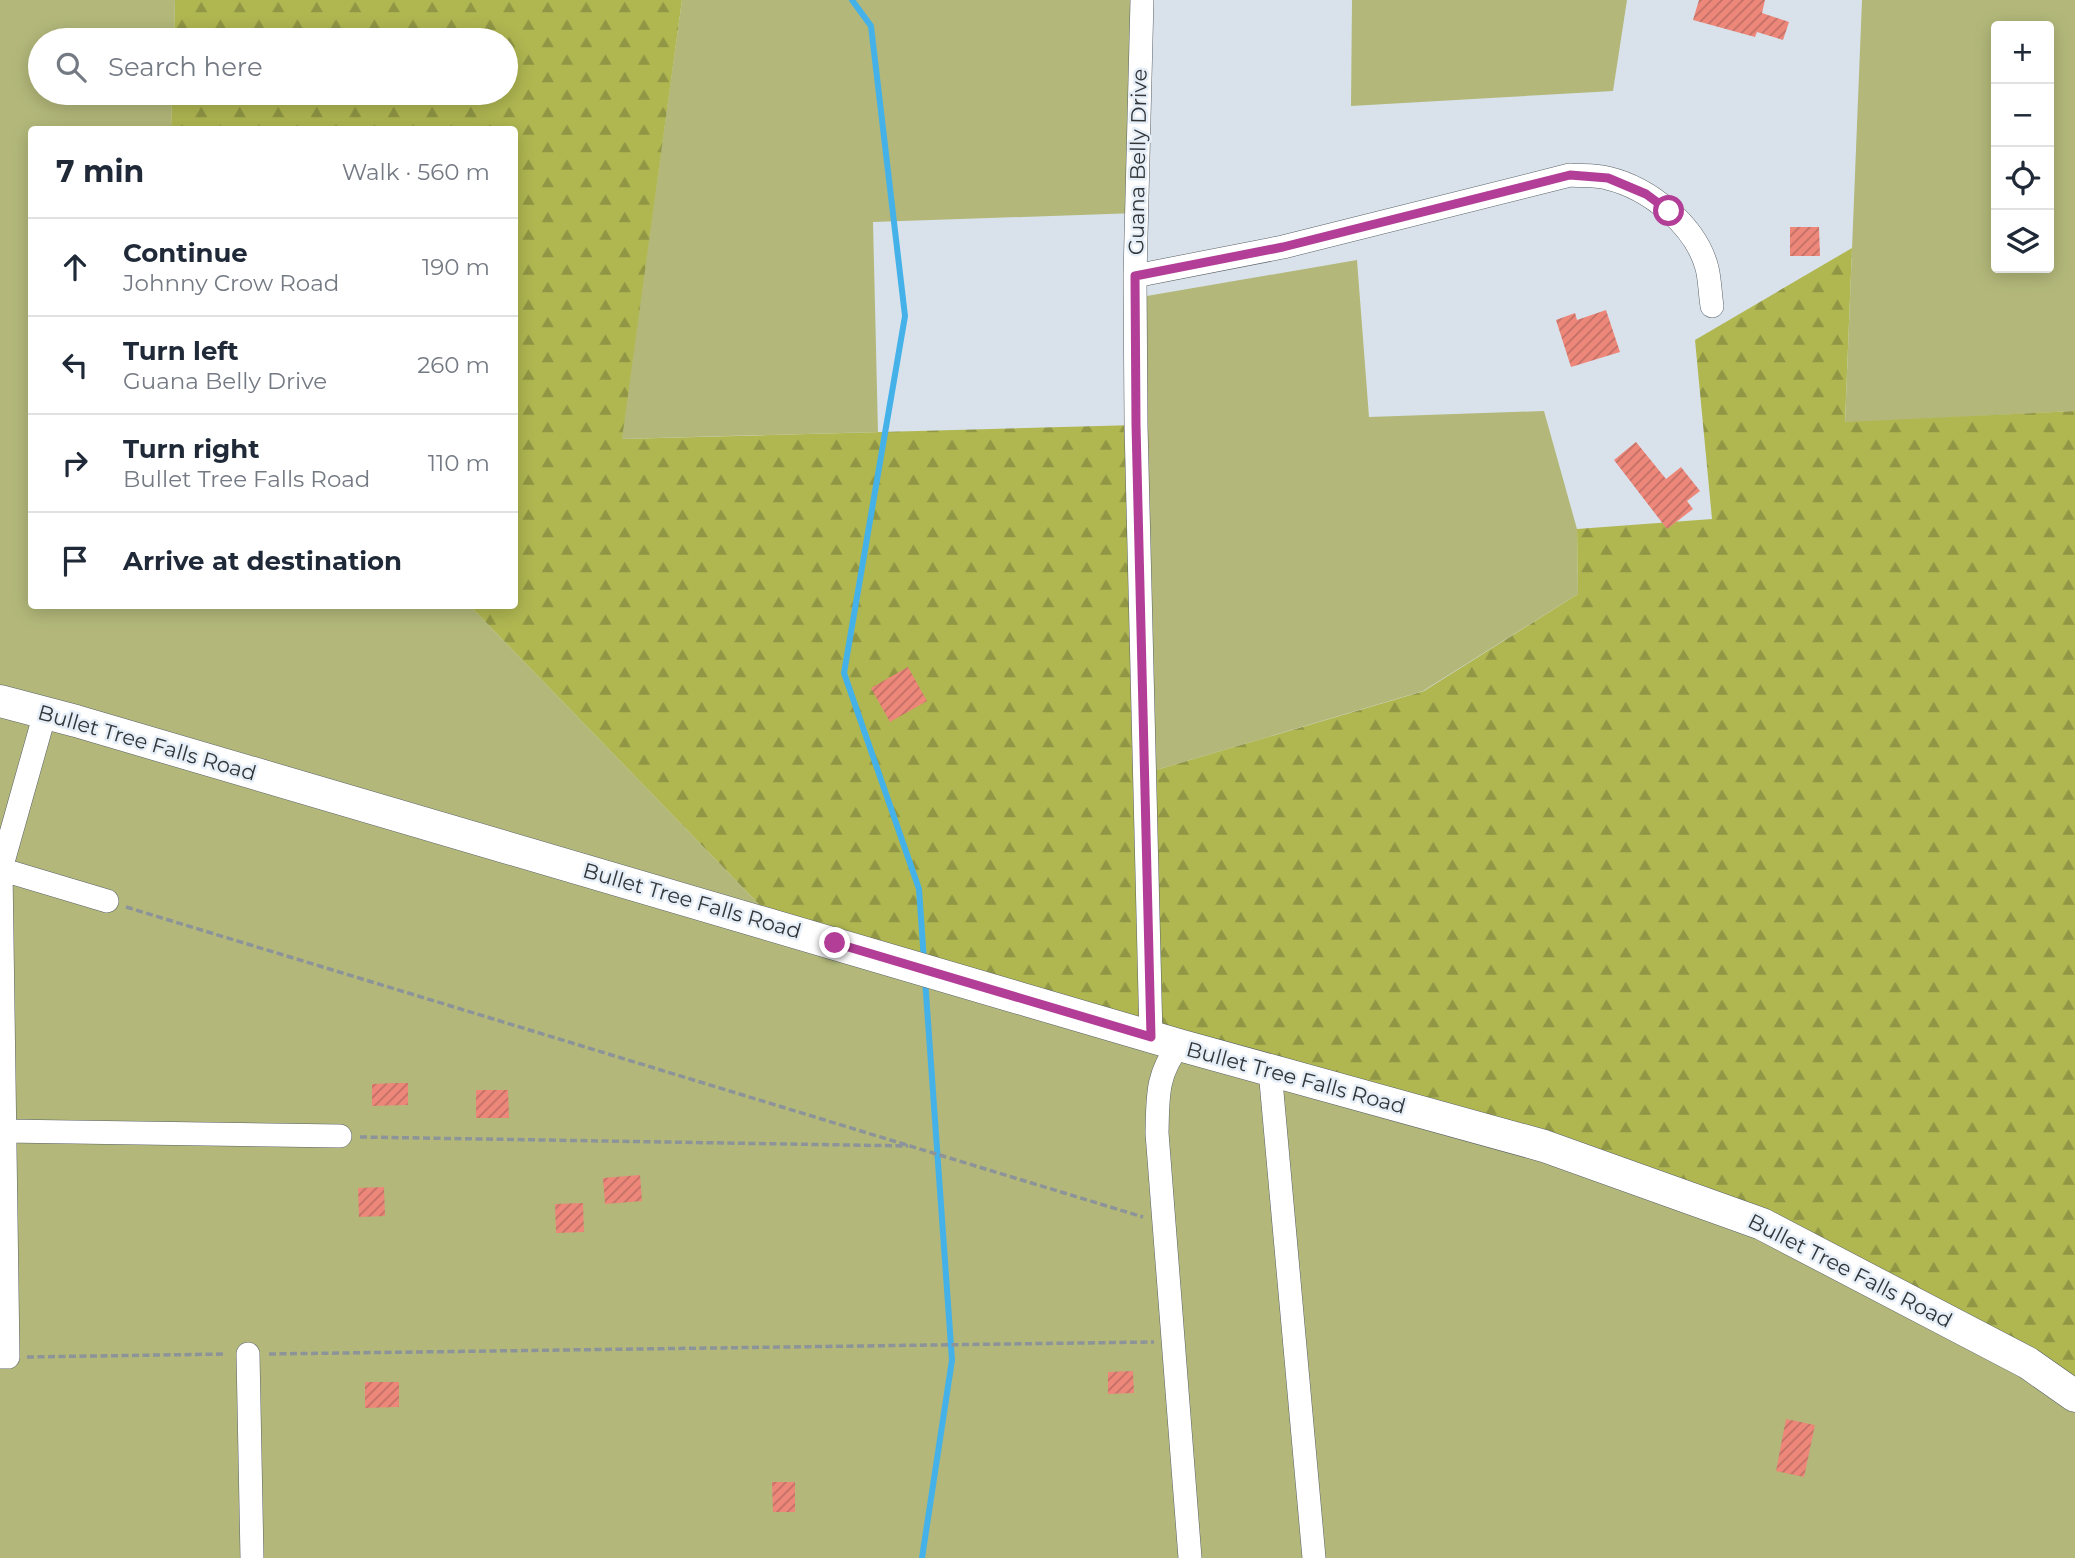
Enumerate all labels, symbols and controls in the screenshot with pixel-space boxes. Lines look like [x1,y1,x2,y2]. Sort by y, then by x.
map controls [1991,21,2054,273]
button: + [1991,21,2054,84]
search box [28,28,518,105]
icon: search [52,48,90,86]
text: Search here [108,51,263,83]
street label: Guana Belly Drive [1123,69,1152,255]
button: − [1991,84,2054,147]
button: locate [1991,147,2054,210]
text: 7 min [56,153,144,190]
text: Walk · 560 m [342,158,490,186]
route start [1653,195,1684,226]
button: layers [1991,210,2054,273]
text: Continue [123,237,248,269]
icon: ahead [56,248,94,286]
text: 190 m [422,253,490,281]
text: Johnny Crow Road [123,269,339,297]
text: Turn left [123,335,239,367]
icon: left [56,346,94,384]
text: 260 m [417,351,490,379]
text: Guana Belly Drive [123,367,327,395]
text: Turn right [123,433,259,465]
icon: right [56,444,94,482]
text: 110 m [428,449,490,477]
text: Bullet Tree Falls Road [123,465,370,493]
icon: arrive [56,542,94,580]
text: Arrive at destination [123,545,402,577]
street label: Bullet Tree Falls Road [35,699,259,786]
street label: Bullet Tree Falls Road [580,857,804,944]
route end [819,927,850,958]
street label: Bullet Tree Falls Road [1184,1036,1408,1119]
street label: Bullet Tree Falls Road [1744,1208,1957,1333]

